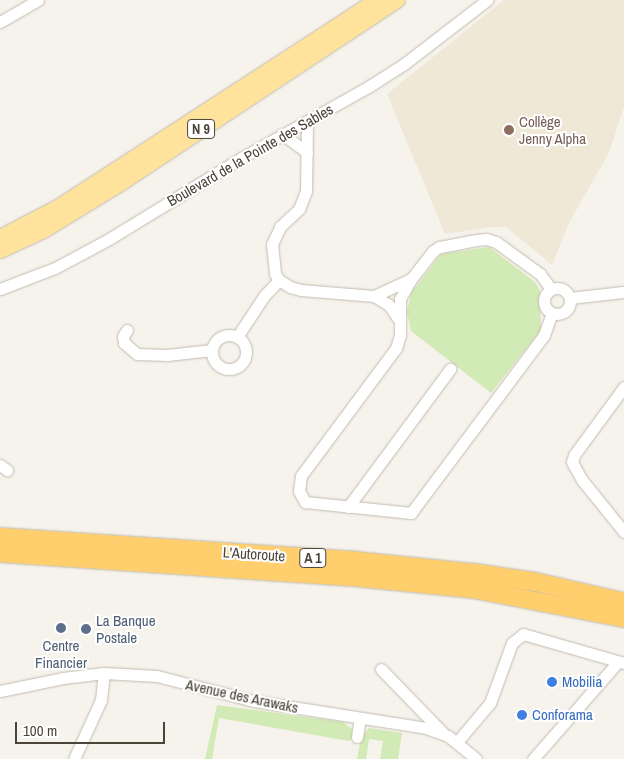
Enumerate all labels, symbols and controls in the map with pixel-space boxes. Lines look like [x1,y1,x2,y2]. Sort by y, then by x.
street label: Boulevard de la Pointe des Sables [164,100,336,210]
place label: Collège Jenny Alpha [519,112,587,147]
road number: N 9 [186,118,216,140]
marker: Collège Jenny Alpha [503,124,515,136]
street label: L'Autoroute [222,543,286,565]
road number: A 1 [298,546,328,570]
place label: La Banque Postale [96,611,156,646]
marker: Centre Financier [55,622,67,634]
marker: La Banque Postale [80,623,92,635]
place label: Centre Financier [35,636,87,671]
place label: Mobilia [562,673,602,691]
street label: Avenue des Arawaks [184,675,300,717]
marker: Mobilia [546,676,558,688]
place label: Conforama [532,706,593,724]
marker: Conforama [516,709,528,721]
scale bar [18,712,168,744]
text: 100 m [23,720,57,741]

